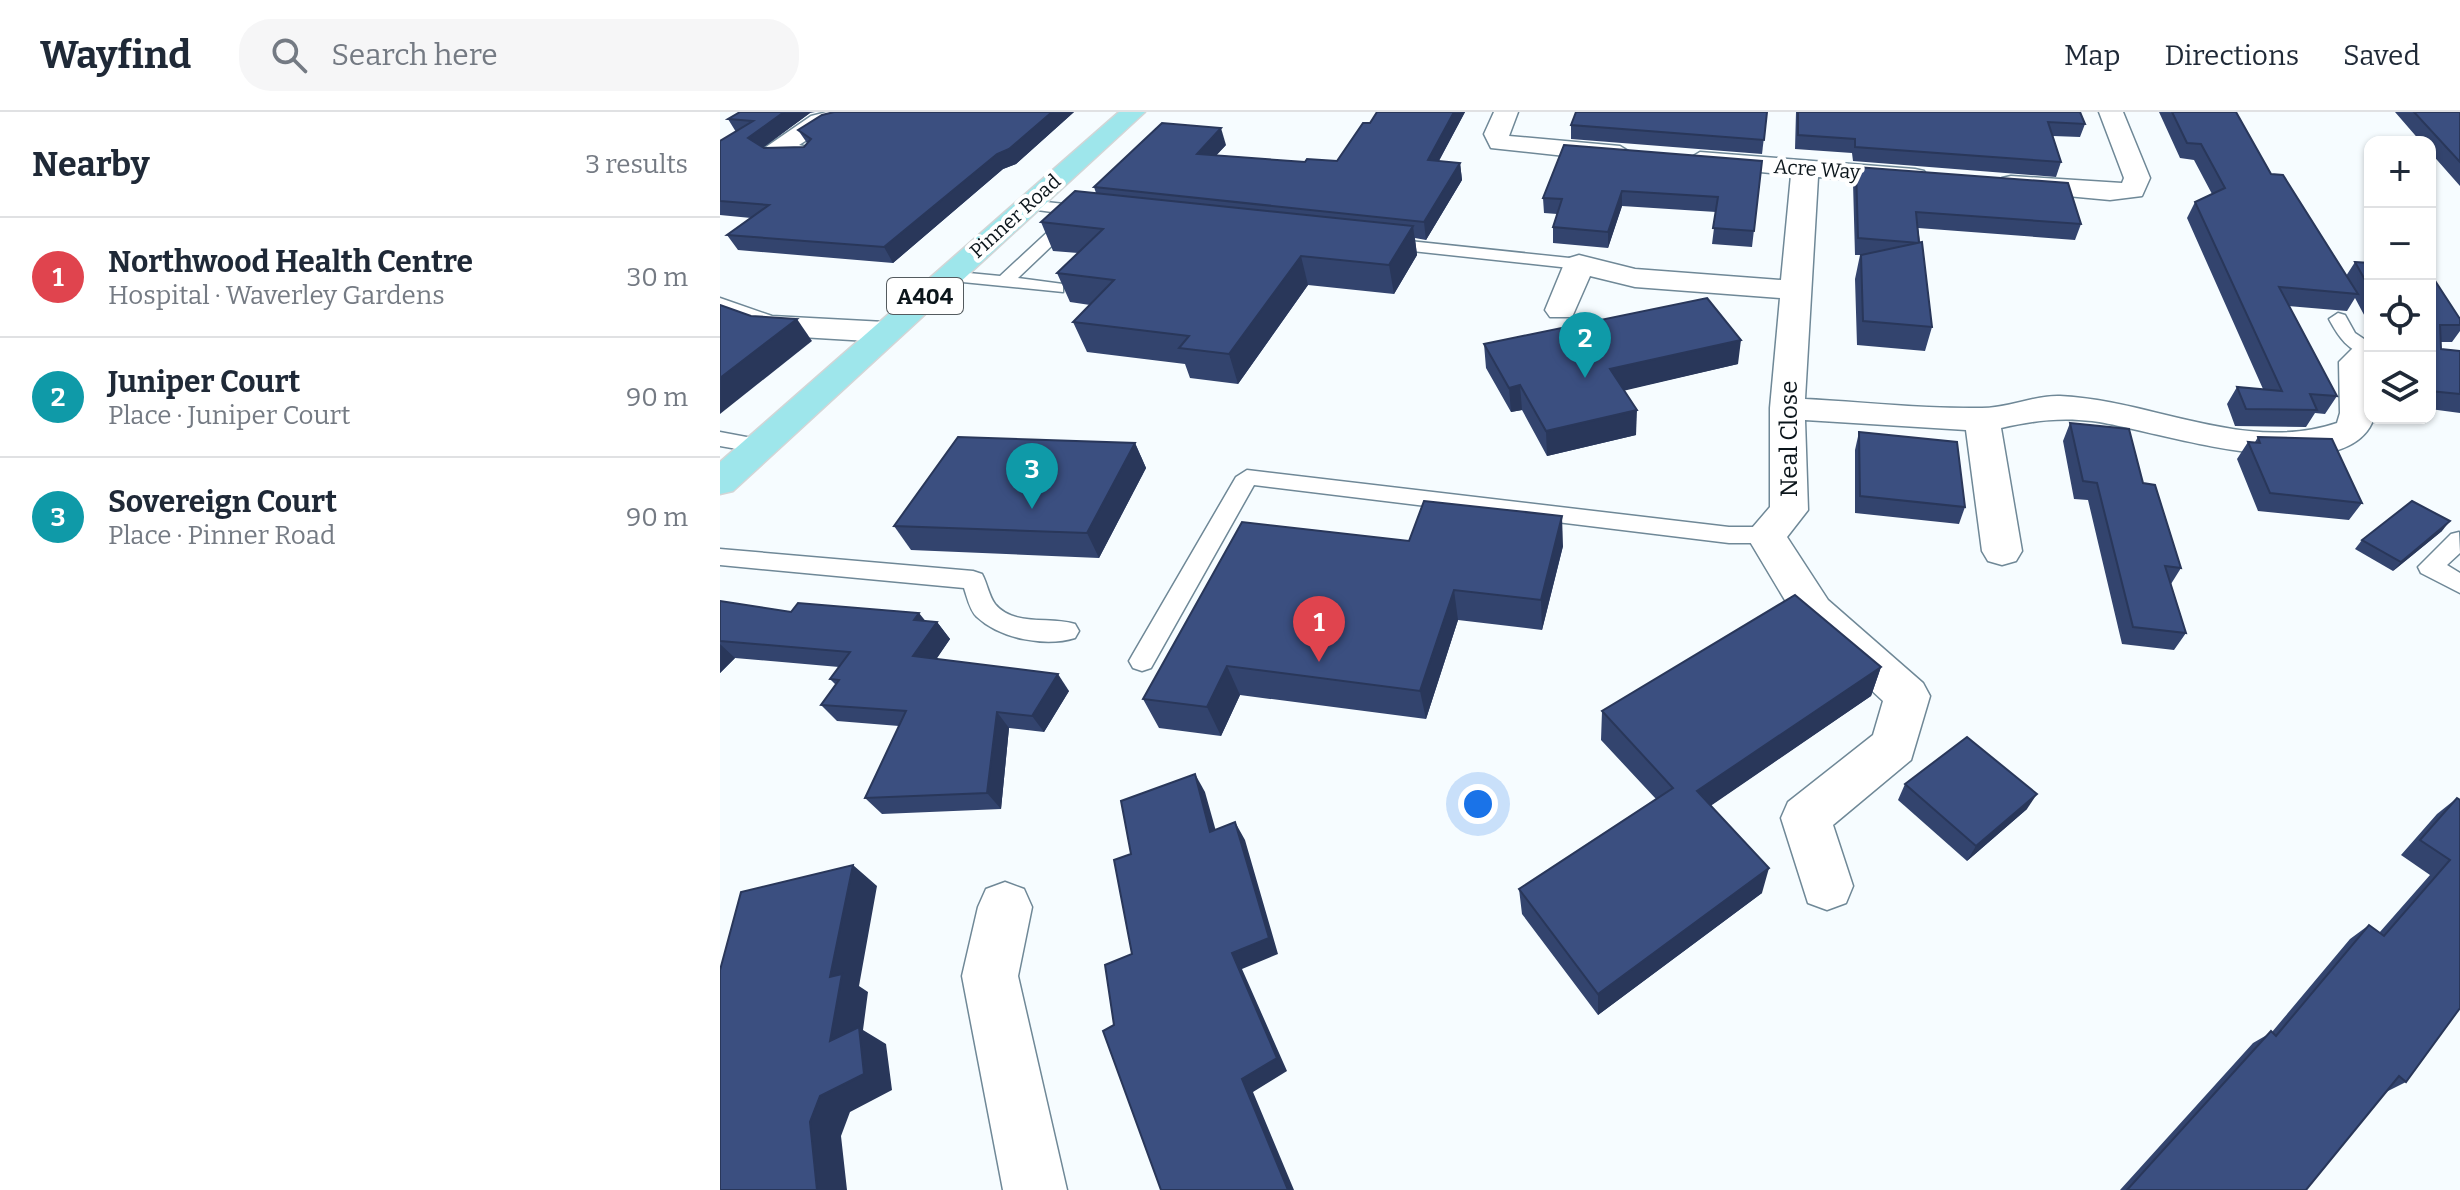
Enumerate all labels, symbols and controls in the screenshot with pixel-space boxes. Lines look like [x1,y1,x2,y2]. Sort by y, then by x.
search box [239,19,799,91]
text: Wayfind [40,32,191,78]
icon: search [267,33,311,77]
text: Search here [331,37,498,73]
text: Map [2064,39,2120,72]
text: Directions [2164,39,2299,72]
text: Saved [2343,39,2420,72]
map controls [2364,136,2436,424]
button: + [2364,136,2436,208]
text: Nearby [32,144,150,185]
text: 3 results [585,149,688,180]
street label: Acre Way [1773,154,1862,184]
street label: Pinner Road [965,169,1065,263]
button: − [2364,208,2436,280]
text: Northwood Health Centre [108,244,473,280]
text: 1 [52,262,64,293]
text: 30 m [627,262,688,293]
road number: A404 [887,278,963,314]
text: Hospital · Waverley Gardens [108,280,445,311]
button: locate [2364,280,2436,352]
pin: 2 [1559,312,1611,378]
button: layers [2364,352,2436,424]
text: Juniper Court [108,364,300,400]
street label: Neal Close [1775,381,1803,497]
text: 2 [51,382,65,413]
text: 90 m [626,382,688,413]
text: Place · Juniper Court [108,400,351,431]
pin: 3 [1006,443,1058,509]
text: Sovereign Court [108,484,337,520]
text: 3 [51,502,65,533]
text: 90 m [626,502,688,533]
text: Place · Pinner Road [108,520,335,551]
pin: 1 [1293,596,1345,662]
your location [1458,784,1498,824]

